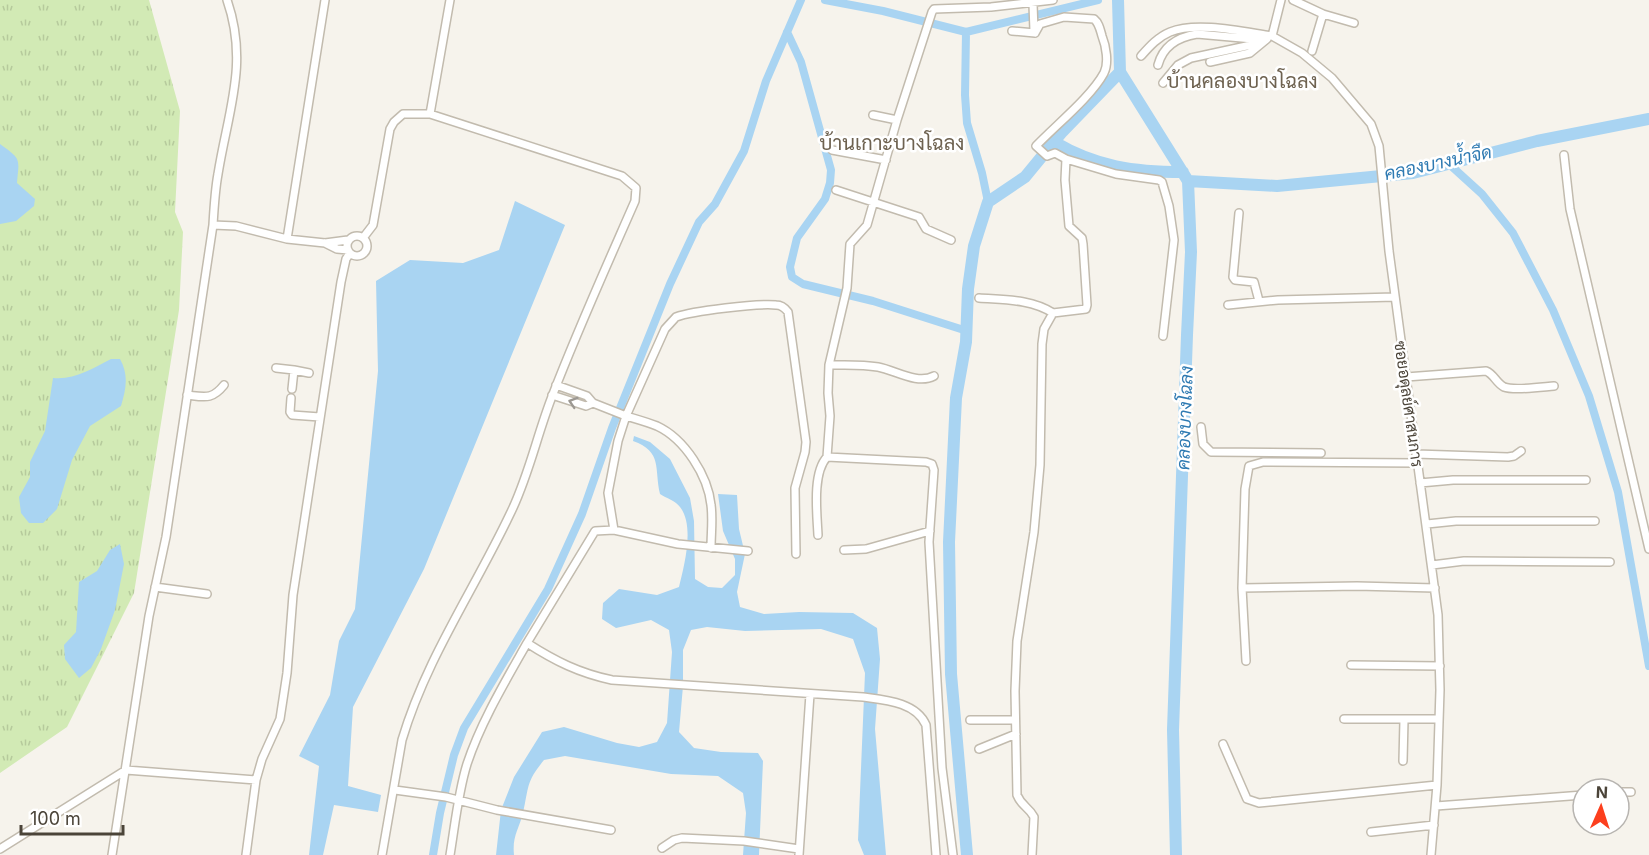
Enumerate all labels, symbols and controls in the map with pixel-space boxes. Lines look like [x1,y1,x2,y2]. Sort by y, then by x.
district label: บ้านคลองบางโฉลง [1166,68,1318,93]
district label: บ้านเกาะบางโฉลง [820,130,964,155]
water label: คลองบางน้ำจืด [1381,136,1494,184]
street label: ซอยอดุลย์ศาสนการ [1388,339,1430,469]
water label: คลองบางโฉลง [1170,365,1197,470]
one-way arrow [568,397,579,409]
north arrow [1571,777,1631,837]
text: N [1595,782,1608,802]
scale bar [21,798,123,836]
text: 100 m [30,808,81,829]

